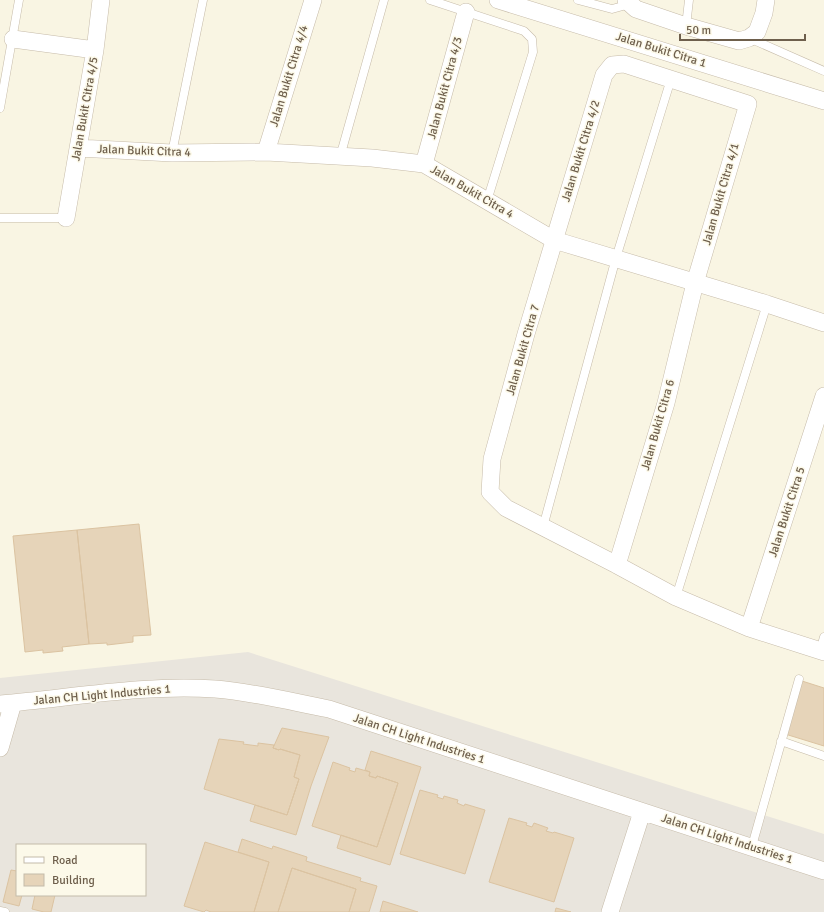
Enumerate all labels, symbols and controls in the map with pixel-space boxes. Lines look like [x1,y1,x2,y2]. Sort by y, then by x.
scale bar [680,16,805,42]
street label: Jalan Bukit Citra 4/4 [266,23,312,129]
text: 50 m [686,23,711,38]
street label: Jalan Bukit Citra 1 [614,29,708,71]
street label: Jalan Bukit Citra 4/3 [424,35,466,141]
street label: Jalan Bukit Citra 4/5 [68,56,102,162]
street label: Jalan Bukit Citra 4/2 [558,98,604,204]
street label: Jalan Bukit Citra 4/1 [699,141,743,247]
street label: Jalan Bukit Citra 4 [97,142,192,160]
street label: Jalan Bukit Citra 4 [428,162,517,222]
street label: Jalan Bukit Citra 7 [503,303,543,397]
street label: Jalan Bukit Citra 6 [638,378,678,472]
street label: Jalan Bukit Citra 5 [765,465,809,559]
street label: Jalan CH Light Industries 1 [33,682,171,708]
street label: Jalan CH Light Industries 1 [351,711,487,767]
street label: Jalan CH Light Industries 1 [659,811,795,867]
legend [16,844,146,896]
text: Road [52,853,78,868]
text: Building [52,873,95,888]

